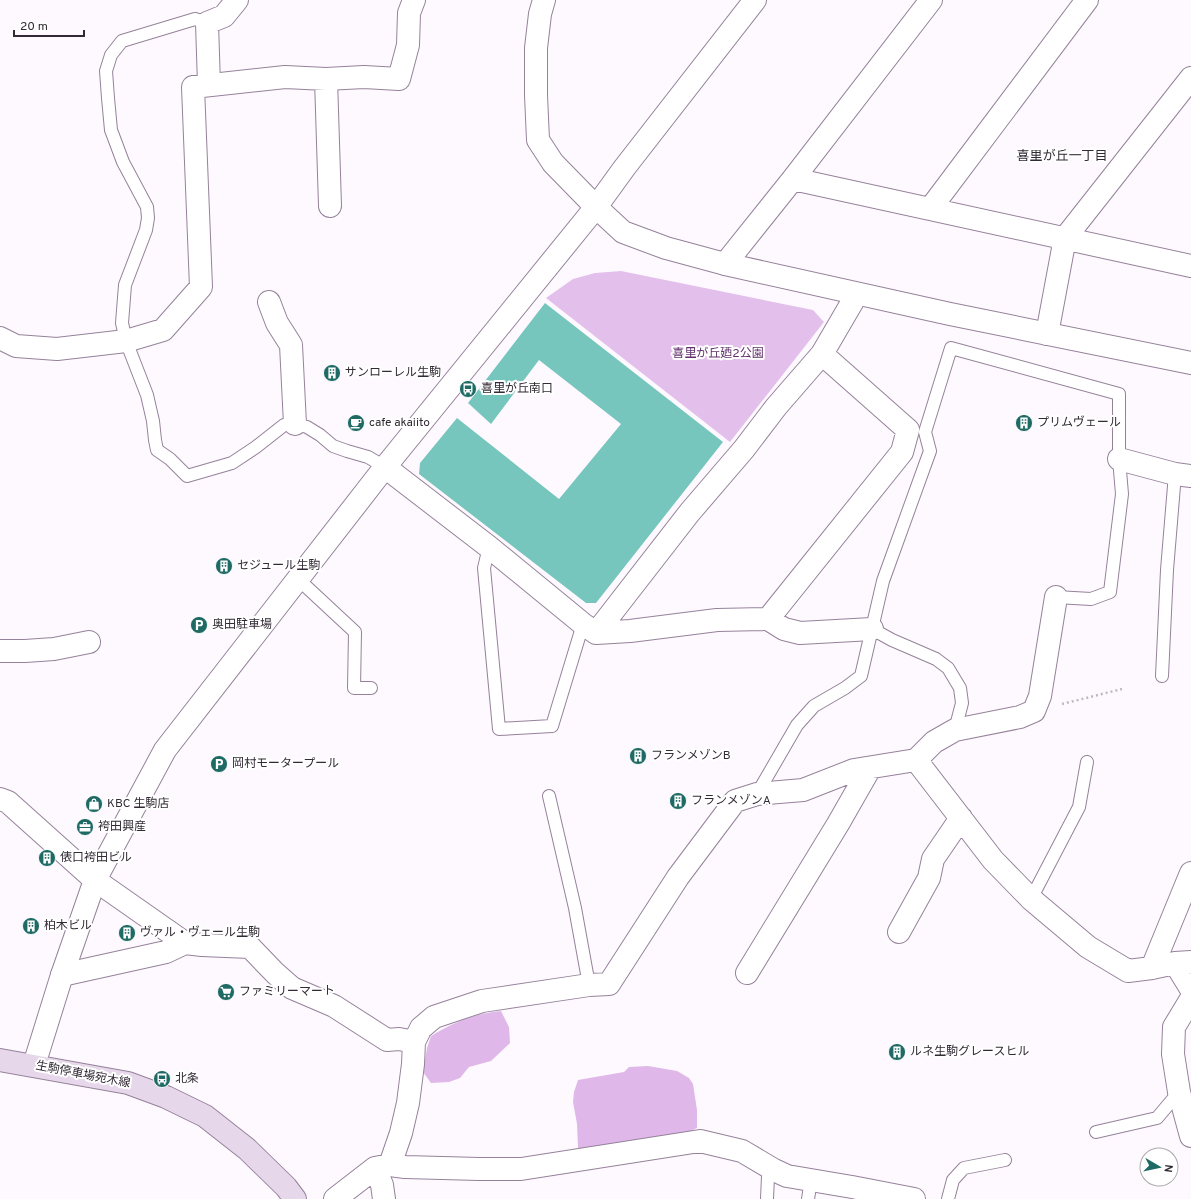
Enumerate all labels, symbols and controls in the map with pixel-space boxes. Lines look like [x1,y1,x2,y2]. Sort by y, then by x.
scale bar [14,12,84,38]
text: 20 m [20,19,48,35]
district label: 喜里が丘一丁目 [1016,148,1108,165]
park label: 喜里が丘廼2公園 [672,346,764,362]
building icon: サンローレル生駒 [322,363,342,383]
place label: サンローレル生駒 [345,365,441,381]
bus stop icon: 喜里が丘南口 [458,379,478,399]
place label: 喜里が丘南口 [481,381,553,397]
cafe icon: cafe akaiito [346,413,366,433]
building icon: プリムヴェール [1014,413,1034,433]
place label: cafe akaiito [369,415,430,431]
place label: プリムヴェール [1037,415,1121,431]
building icon: セジュール生駒 [214,556,234,576]
place label: セジュール生駒 [237,558,320,574]
parking icon: 奥田駐車場 [189,615,209,635]
place label: 奥田駐車場 [212,617,272,633]
building icon: フランメゾンB [628,746,648,766]
place label: フランメゾンB [651,748,731,764]
parking icon: 岡村モータープール [209,754,229,774]
place label: 岡村モータープール [232,756,339,772]
building icon: フランメゾンA [668,791,688,811]
place label: フランメゾンA [691,793,771,809]
shop icon: KBC 生駒店 [84,794,104,814]
place label: KBC 生駒店 [107,796,169,812]
office icon: 袴田興産 [75,817,95,837]
place label: 袴田興産 [98,819,146,835]
building icon: 俵口袴田ビル [37,848,57,868]
place label: 俵口袴田ビル [60,850,132,866]
building icon: 柏木ビル [21,916,41,936]
place label: 柏木ビル [44,918,92,934]
building icon: ヴァル・ヴェール生駒 [117,923,137,943]
place label: ヴァル・ヴェール生駒 [140,925,260,941]
supermarket icon: ファミリーマート [216,982,236,1002]
place label: ファミリーマート [239,984,335,1000]
building icon: ルネ生駒グレースヒル [887,1042,907,1062]
place label: ルネ生駒グレースヒル [910,1044,1029,1060]
street label: 生駒停車場宛木線 [34,1058,132,1092]
bus stop icon: 北条 [152,1069,172,1089]
place label: 北条 [175,1071,199,1087]
north arrow [1139,1147,1179,1187]
text: N [1160,1163,1175,1173]

